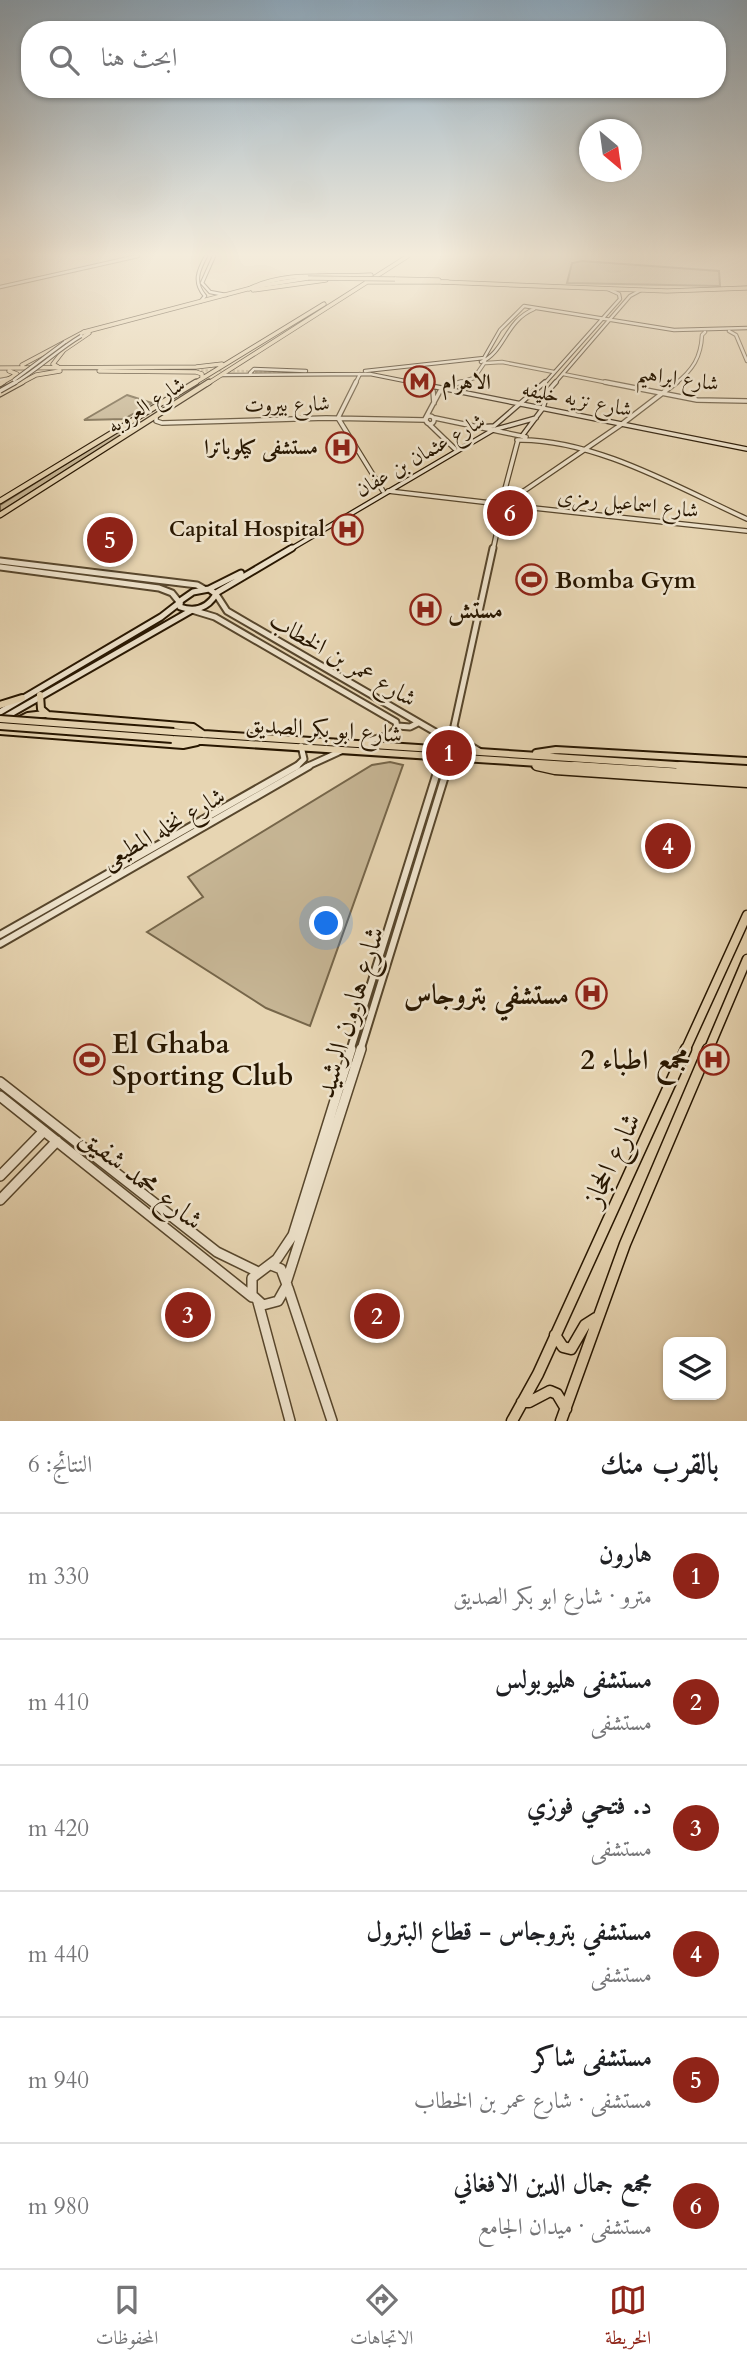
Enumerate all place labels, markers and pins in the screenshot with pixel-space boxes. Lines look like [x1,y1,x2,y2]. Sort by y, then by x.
metro station icon: الاهرام [402,365,436,399]
place label: الاهرام [442,368,491,401]
hospital icon: مستشفى كيلوباترا [324,430,358,464]
place label: مستشفى كيلوباترا [204,433,318,463]
pin: 6 [487,487,533,539]
hospital icon: Capital Hospital [331,512,365,546]
pin: 5 [87,514,133,566]
place label: Capital Hospital [169,515,325,544]
sports icon: Bomba Gym [515,563,549,597]
place label: Bomba Gym [555,564,697,597]
hospital icon: مستش [408,593,442,627]
place label: مستش [448,594,503,627]
pin: 1 [426,727,472,779]
pin: 4 [645,820,691,872]
place label: مستشفي بتروجاس [404,976,569,1022]
hospital icon: مستشفي بتروجاس [575,977,609,1011]
place label: El Ghaba Sporting Club [112,1025,294,1095]
place label: مجمع اطباء 2 [581,1041,690,1086]
sports icon: El Ghaba Sporting Club [72,1042,106,1076]
hospital icon: مجمع اطباء 2 [696,1042,730,1076]
pin: 3 [165,1289,211,1341]
pin: 2 [354,1290,400,1342]

